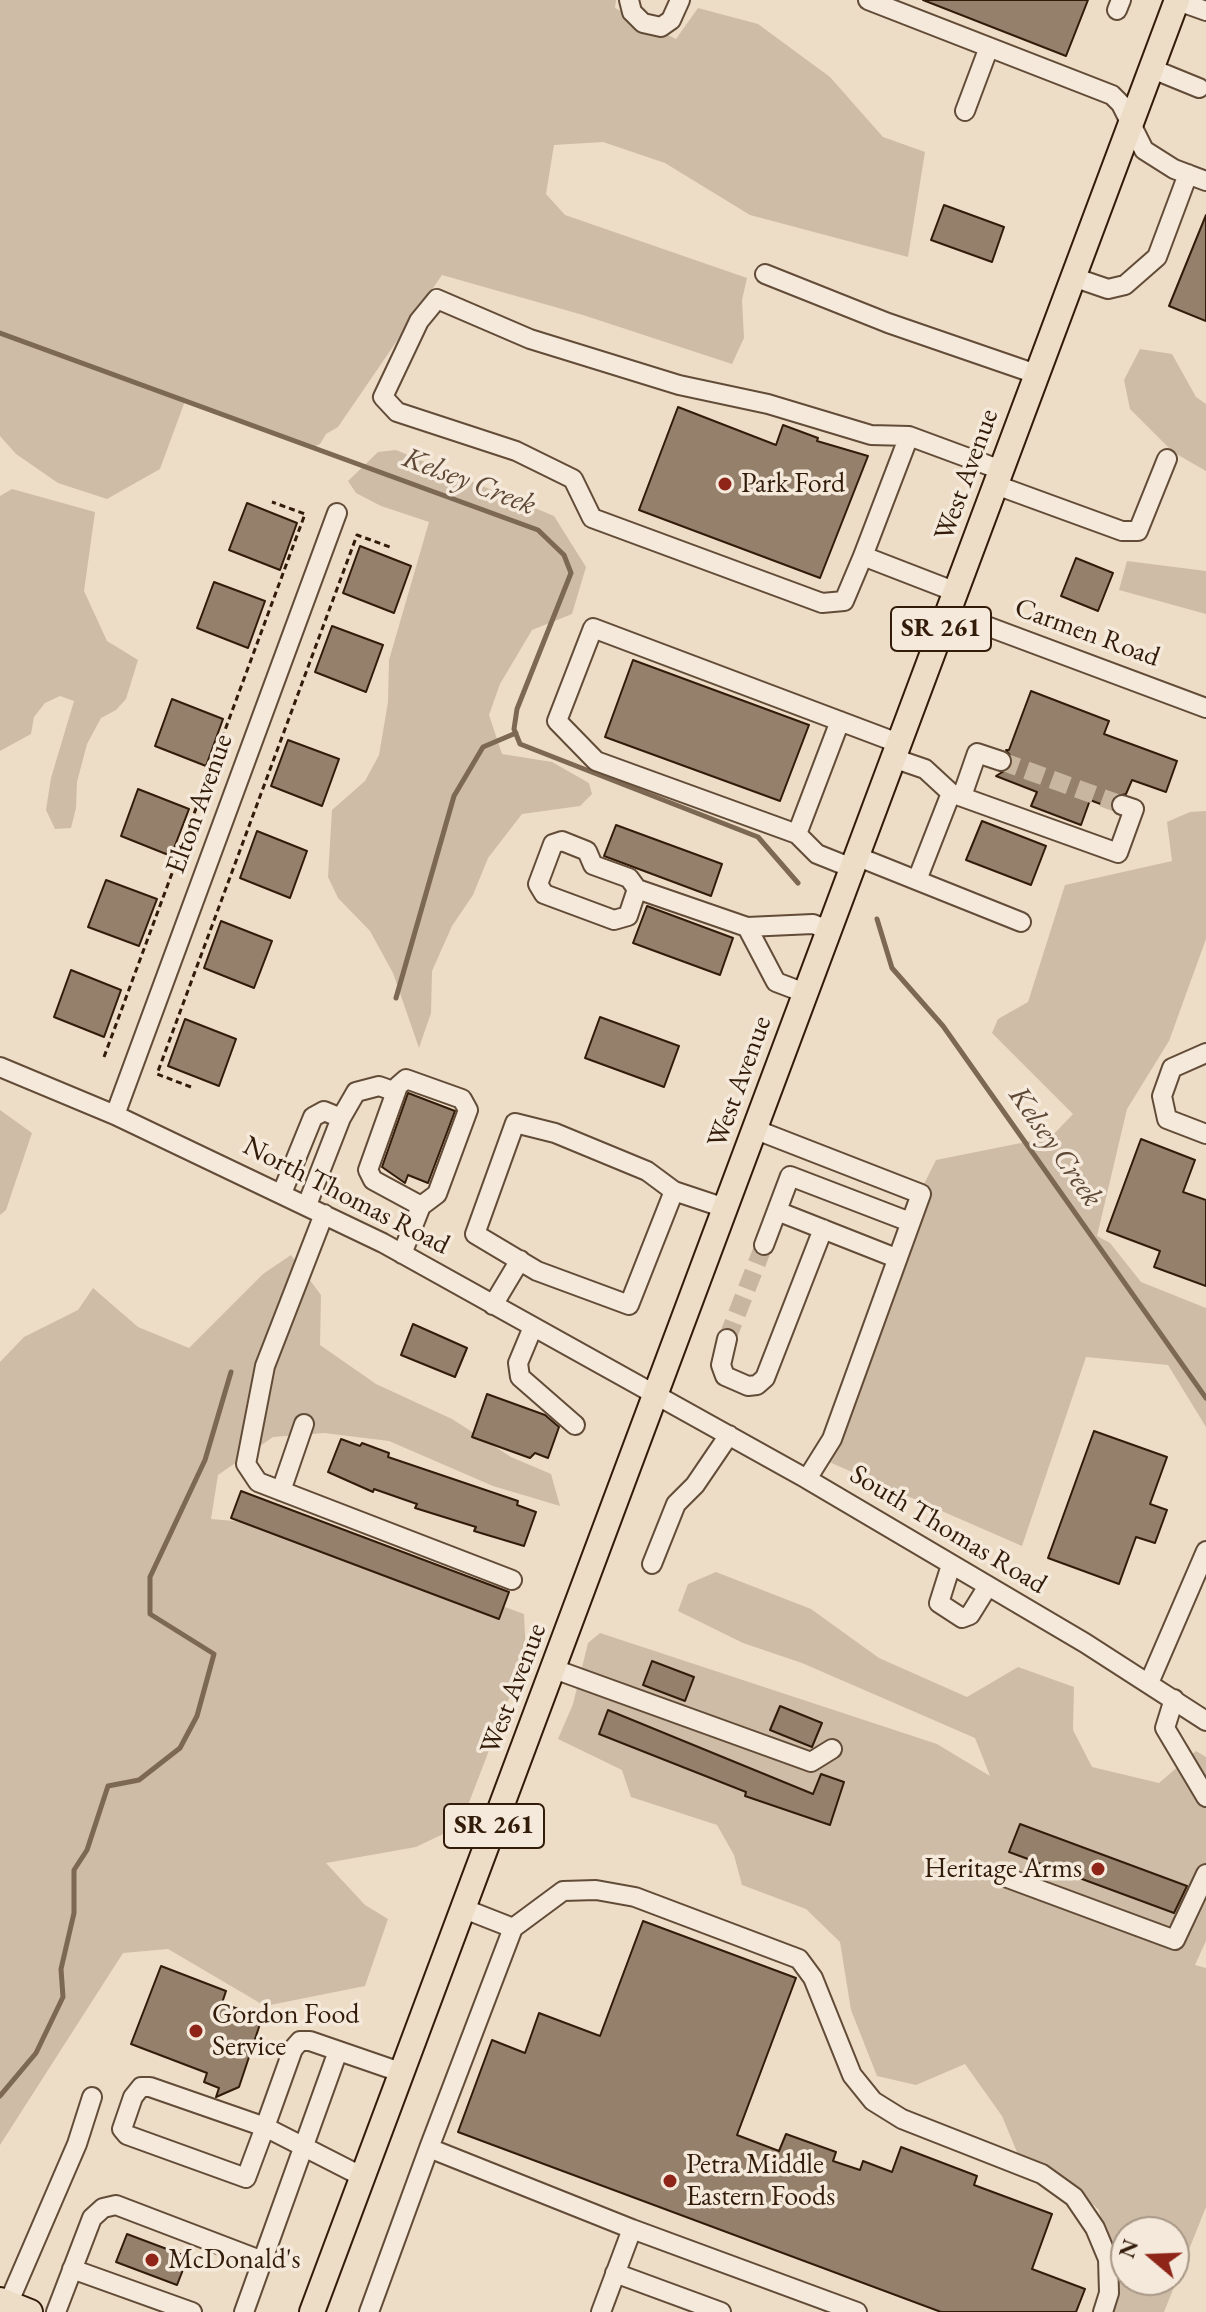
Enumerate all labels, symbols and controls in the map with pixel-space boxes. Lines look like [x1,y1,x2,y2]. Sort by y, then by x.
street label: West Avenue [928,405,1006,545]
water label: Kelsey Creek [398,440,540,524]
place label: Park Ford [741,467,845,501]
marker: Park Ford [716,475,734,493]
street label: Carmen Road [1010,591,1164,675]
road number: SR 261 [891,607,991,651]
street label: Elton Avenue [159,730,241,878]
street label: West Avenue [701,1012,779,1152]
water label: Kelsey Creek [1000,1080,1110,1214]
street label: North Thomas Road [237,1129,455,1263]
street label: South Thomas Road [843,1458,1053,1602]
street label: West Avenue [474,1619,554,1759]
road number: SR 261 [444,1804,544,1848]
place label: Heritage Arms [924,1852,1082,1886]
marker: Heritage Arms [1089,1860,1107,1878]
place label: Gordon Food Service [212,1998,359,2064]
marker: Gordon Food Service [187,2022,205,2040]
place label: Petra Middle Eastern Foods [686,2148,835,2214]
marker: Petra Middle Eastern Foods [661,2172,679,2190]
north arrow [1110,2216,1190,2296]
text: N [1112,2236,1145,2262]
place label: McDonald's [168,2243,301,2277]
marker: McDonald's [143,2251,161,2269]

